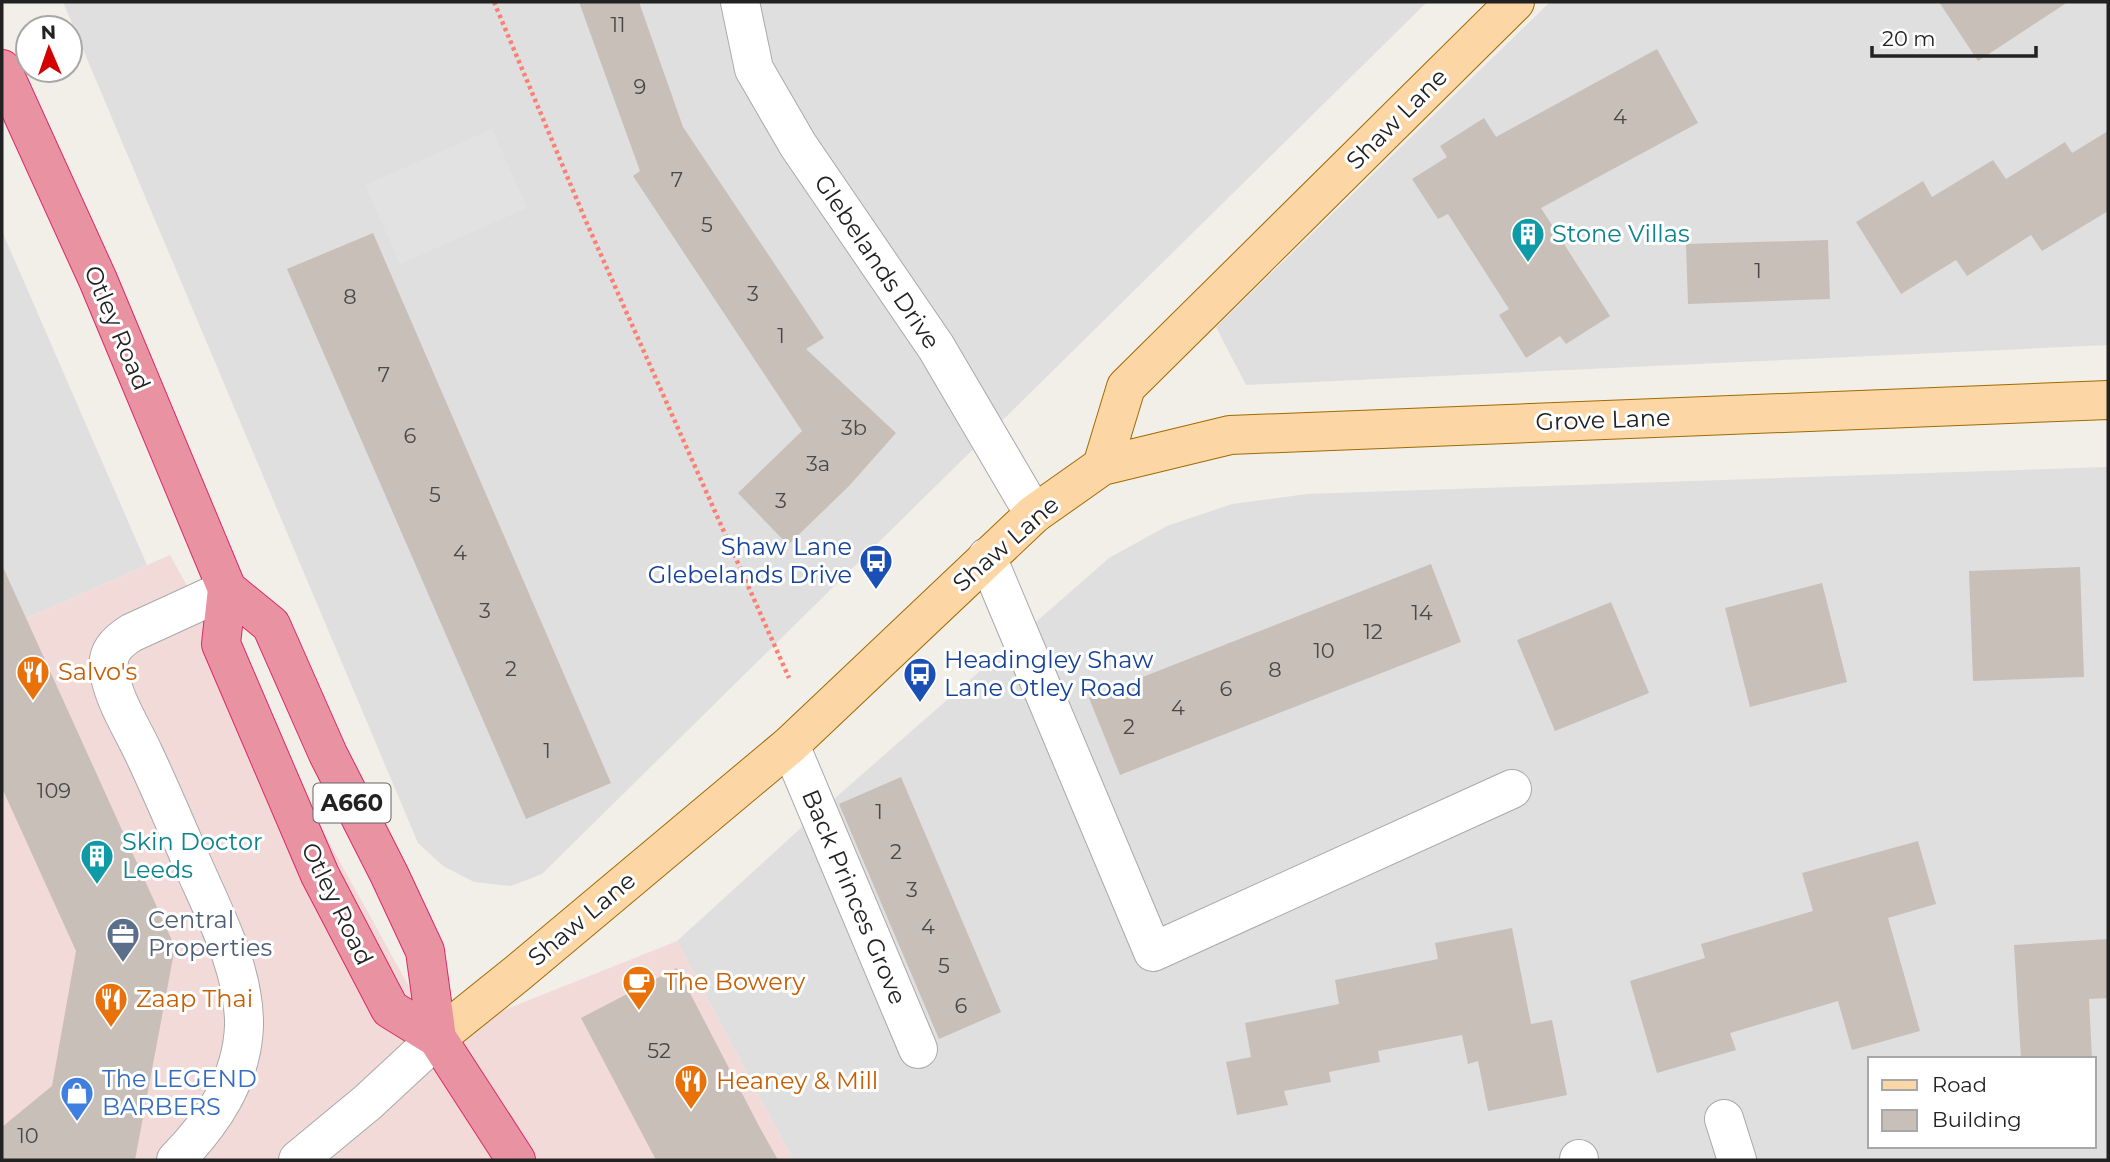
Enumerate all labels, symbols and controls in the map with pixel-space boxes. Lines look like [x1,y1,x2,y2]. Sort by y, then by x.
house number: 11 [610,12,626,37]
north arrow [14,14,84,84]
scale bar [1872,14,2036,58]
text: N [40,21,57,44]
text: 20 m [1882,26,1936,51]
street label: Shaw Lane [1340,62,1453,175]
house number: 9 [634,74,646,99]
house number: 4 [1613,104,1627,129]
house number: 7 [671,167,683,192]
street label: Glebelands Drive [808,169,947,354]
house number: 5 [701,212,713,237]
building icon: Stone Villas [1509,215,1547,264]
place label: Stone Villas [1552,219,1690,248]
house number: 1 [1754,258,1762,283]
street label: Otley Road [78,261,157,395]
house number: 3 [747,281,759,306]
house number: 8 [343,284,357,309]
house number: 1 [777,323,785,348]
house number: 7 [378,362,390,387]
street label: Grove Lane [1535,403,1671,436]
house number: 3b [841,415,867,440]
house number: 6 [404,423,417,448]
house number: 3a [806,451,830,476]
house number: 5 [429,482,441,507]
house number: 3 [775,488,787,513]
street label: Shaw Lane [947,490,1065,598]
place label: Shaw Lane Glebelands Drive [648,532,852,589]
house number: 4 [453,540,467,565]
bus stop icon: Shaw Lane Glebelands Drive [857,542,895,591]
house number: 3 [479,598,491,623]
house number: 14 [1411,600,1433,625]
house number: 12 [1363,619,1383,644]
house number: 10 [1313,638,1335,663]
place label: Headingley Shaw Lane Otley Road [944,645,1153,702]
restaurant icon: Salvo's [14,653,52,702]
bus stop icon: Headingley Shaw Lane Otley Road [901,655,939,704]
house number: 2 [505,656,517,681]
place label: Salvo's [58,657,137,686]
house number: 8 [1268,657,1282,682]
house number: 6 [1220,676,1233,701]
house number: 4 [1171,695,1185,720]
house number: 2 [1123,714,1135,739]
house number: 1 [543,738,551,763]
house number: 109 [37,778,71,803]
road number: A660 [314,783,390,822]
street label: Back Princes Grove [796,785,913,1009]
house number: 1 [875,799,883,824]
place label: Skin Doctor Leeds [122,827,263,884]
building icon: Skin Doctor Leeds [78,837,116,886]
street label: Otley Road [295,838,380,970]
house number: 2 [890,839,902,864]
street label: Shaw Lane [522,865,641,972]
house number: 3 [906,877,918,902]
place label: Central Properties [148,905,272,962]
house number: 4 [921,914,935,939]
office icon: Central Properties [104,915,142,964]
house number: 5 [938,953,950,978]
cafe icon: The Bowery [620,963,658,1012]
place label: The Bowery [664,967,805,996]
restaurant icon: Zaap Thai [92,980,130,1029]
place label: Zaap Thai [136,984,253,1013]
house number: 6 [955,993,968,1018]
house number: 52 [647,1038,671,1063]
legend [1868,1057,2096,1148]
restaurant icon: Heaney & Mill [672,1062,710,1111]
place label: The LEGEND BARBERS [102,1064,257,1121]
place label: Heaney & Mill [716,1066,878,1095]
text: Road [1932,1072,1987,1097]
shop icon: The LEGEND BARBERS [58,1074,96,1123]
text: Building [1932,1107,2022,1132]
house number: 10 [17,1123,39,1148]

